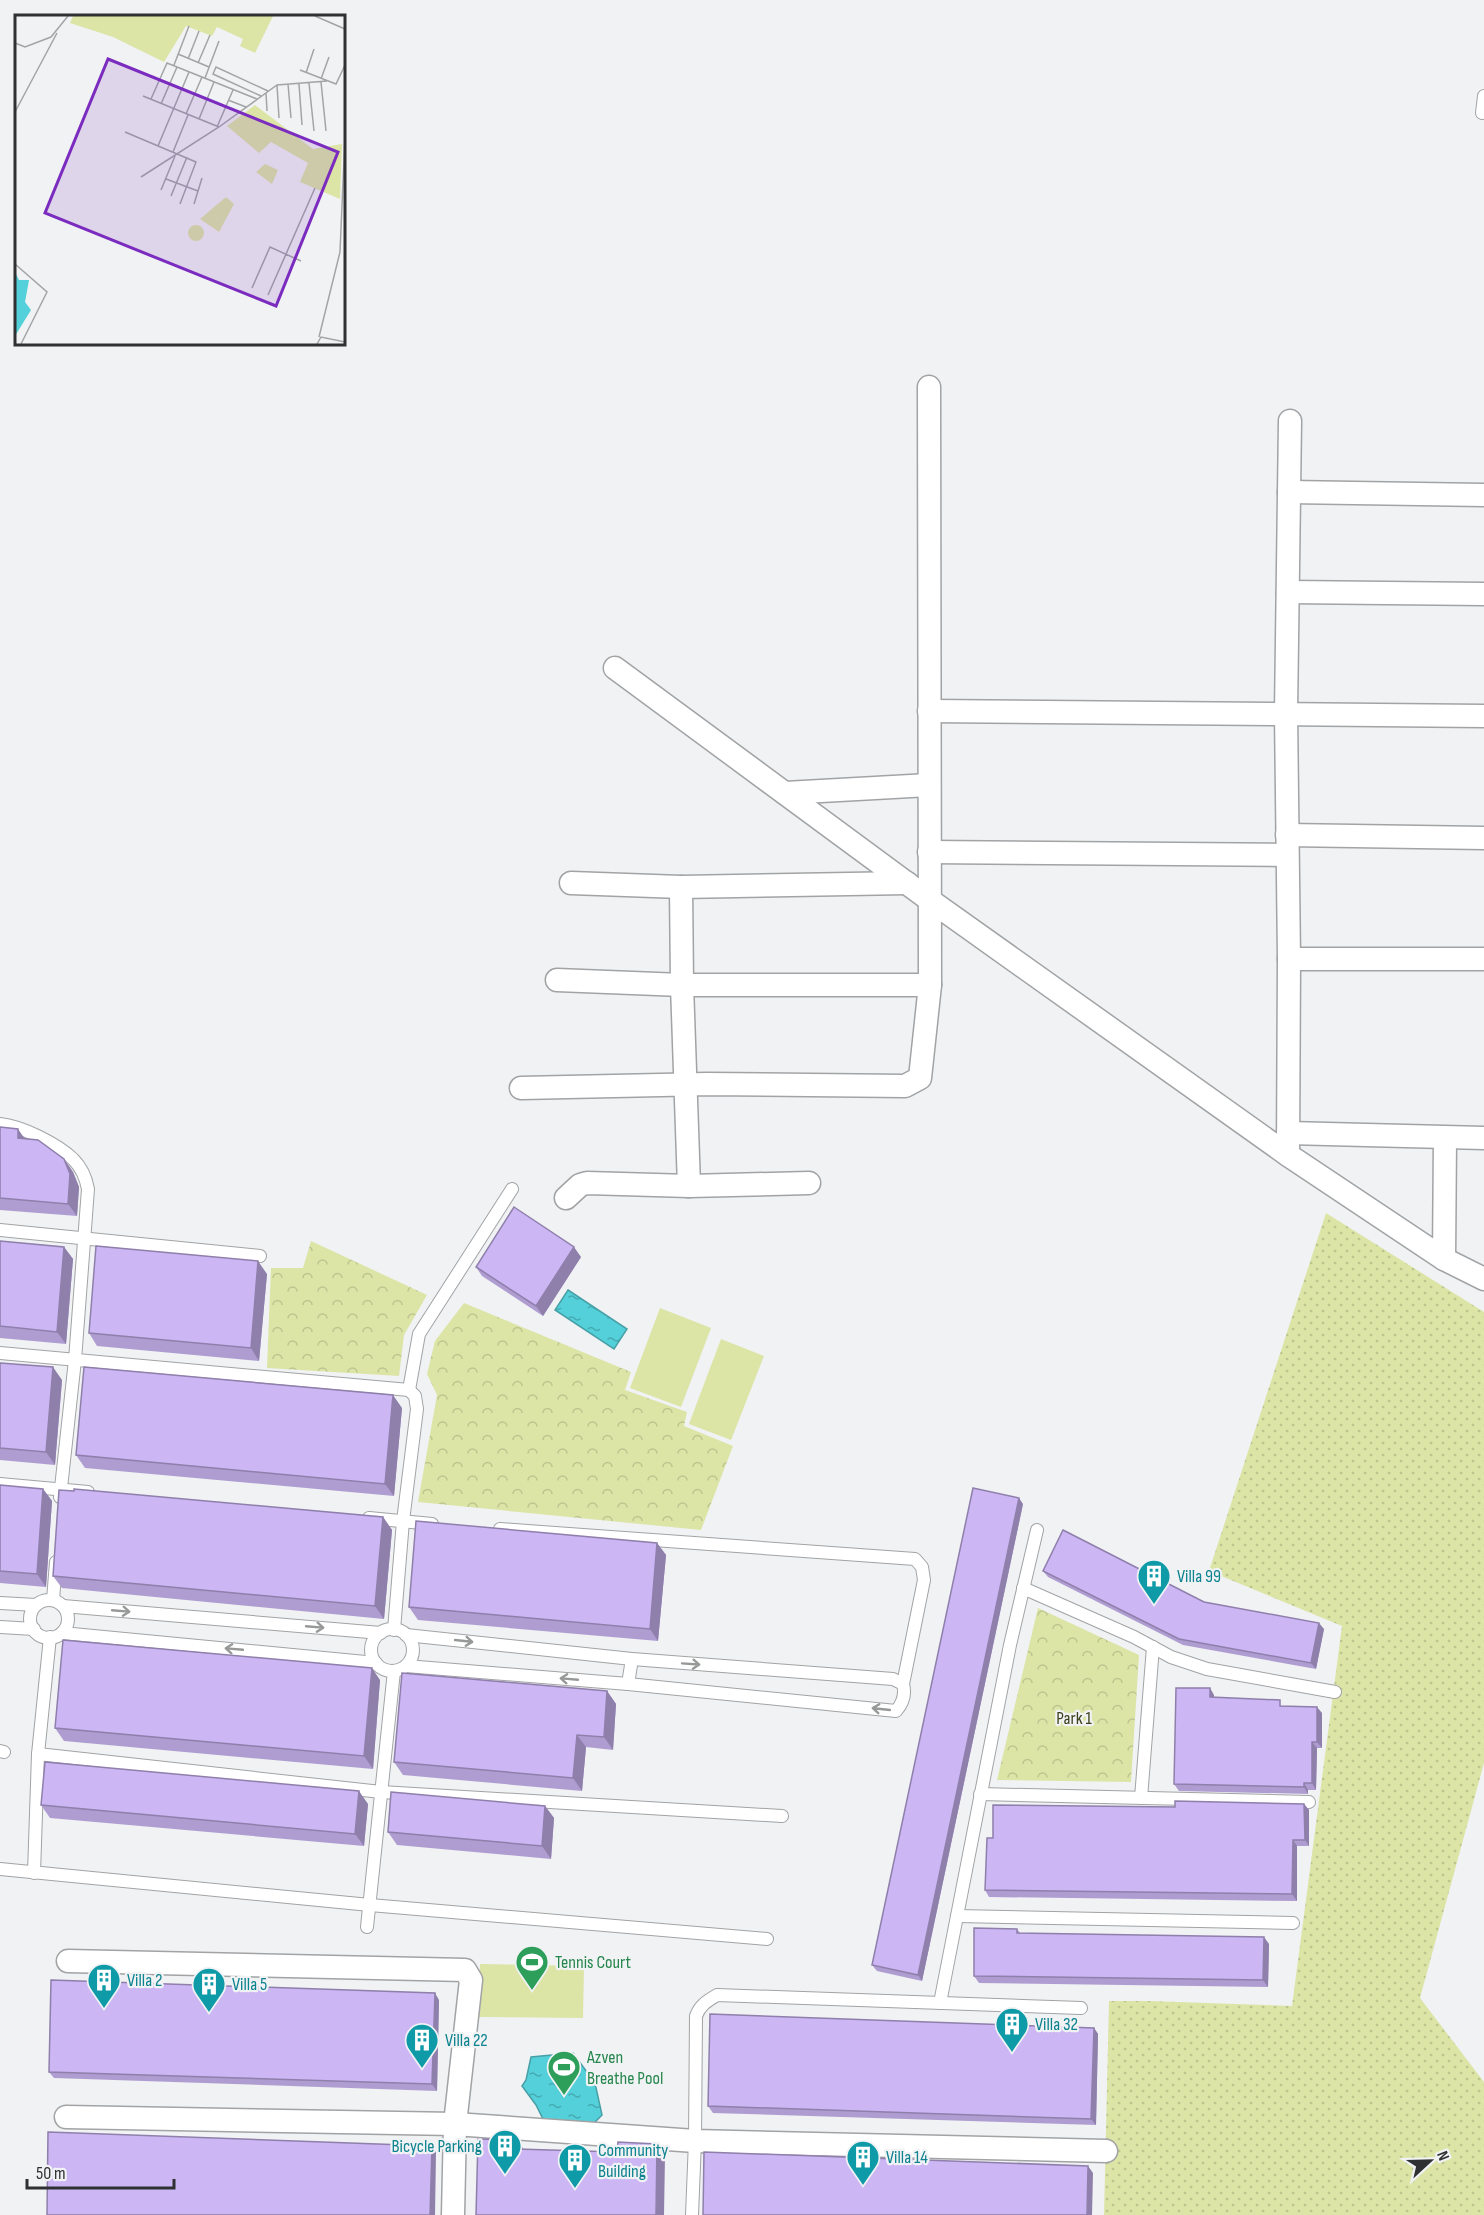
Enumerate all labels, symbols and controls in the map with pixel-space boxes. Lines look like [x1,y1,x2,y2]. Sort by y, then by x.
inset map [15,15,345,345]
building icon: Villa 99 [1136,1558,1172,1605]
place label: Villa 99 [1177,1566,1221,1587]
one-way arrow [111,1605,131,1616]
one-way arrow [305,1622,325,1633]
one-way arrow [454,1636,474,1647]
one-way arrow [225,1643,244,1654]
one-way arrow [680,1658,700,1669]
one-way arrow [560,1673,580,1684]
one-way arrow [872,1703,892,1714]
park label: Park 1 [1056,1708,1092,1729]
sports icon: Tennis Court [514,1944,550,1991]
place label: Tennis Court [555,1952,631,1973]
building icon: Villa 2 [86,1962,122,2009]
building icon: Villa 5 [191,1966,227,2013]
place label: Villa 2 [127,1970,162,1991]
place label: Villa 5 [232,1974,267,1995]
building icon: Villa 32 [994,2006,1030,2053]
place label: Villa 32 [1035,2014,1078,2035]
building icon: Villa 22 [404,2022,440,2069]
place label: Villa 22 [445,2030,488,2051]
place label: Azven Breathe Pool [586,2047,663,2089]
sports icon: Azven Breathe Pool [546,2049,582,2096]
building icon: Bicycle Parking [487,2128,523,2175]
north arrow [1400,2131,1460,2191]
place label: Bicycle Parking [392,2136,482,2157]
building icon: Villa 14 [845,2139,881,2186]
place label: Community Building [598,2140,668,2182]
building icon: Community Building [557,2142,593,2189]
place label: Villa 14 [886,2147,928,2168]
text: N [1432,2148,1453,2163]
scale bar [27,2152,174,2190]
text: 50 m [36,2163,66,2184]

